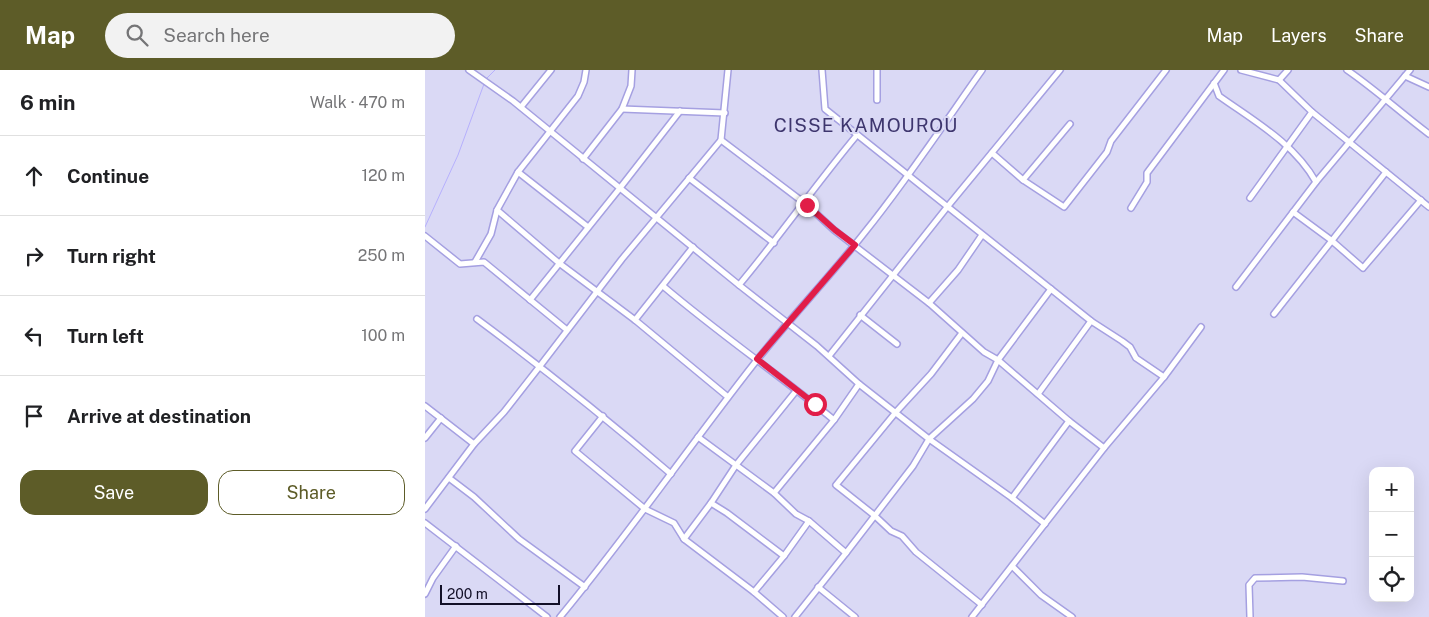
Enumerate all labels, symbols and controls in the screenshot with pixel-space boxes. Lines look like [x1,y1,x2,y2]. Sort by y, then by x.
search box [105,13,455,58]
text: Map [25,21,75,49]
icon: search [123,21,151,49]
text: Search here [163,24,270,46]
text: Map [1207,25,1243,46]
text: Layers [1271,25,1327,46]
text: Share [1355,25,1404,46]
text: 6 min [20,90,76,115]
text: Walk · 470 m [310,93,405,112]
district label: CISSE KAMOUROU [774,114,958,136]
icon: ahead [20,162,48,190]
text: Continue [67,165,149,187]
text: 120 m [361,166,405,185]
route end [796,194,819,217]
icon: right [20,242,48,270]
text: Turn right [67,245,156,267]
text: 250 m [358,246,405,265]
icon: left [20,322,48,350]
text: Turn left [67,325,144,347]
text: 100 m [361,326,405,345]
route start [804,393,827,416]
icon: arrive [20,402,48,430]
text: Arrive at destination [67,405,251,427]
map controls [1369,467,1414,602]
button: + [1369,467,1414,512]
button: Save [20,470,208,515]
button: Share [218,470,405,515]
button: − [1369,512,1414,557]
button: locate [1369,557,1414,602]
scale bar [440,582,560,605]
text: 200 m [447,586,488,602]

